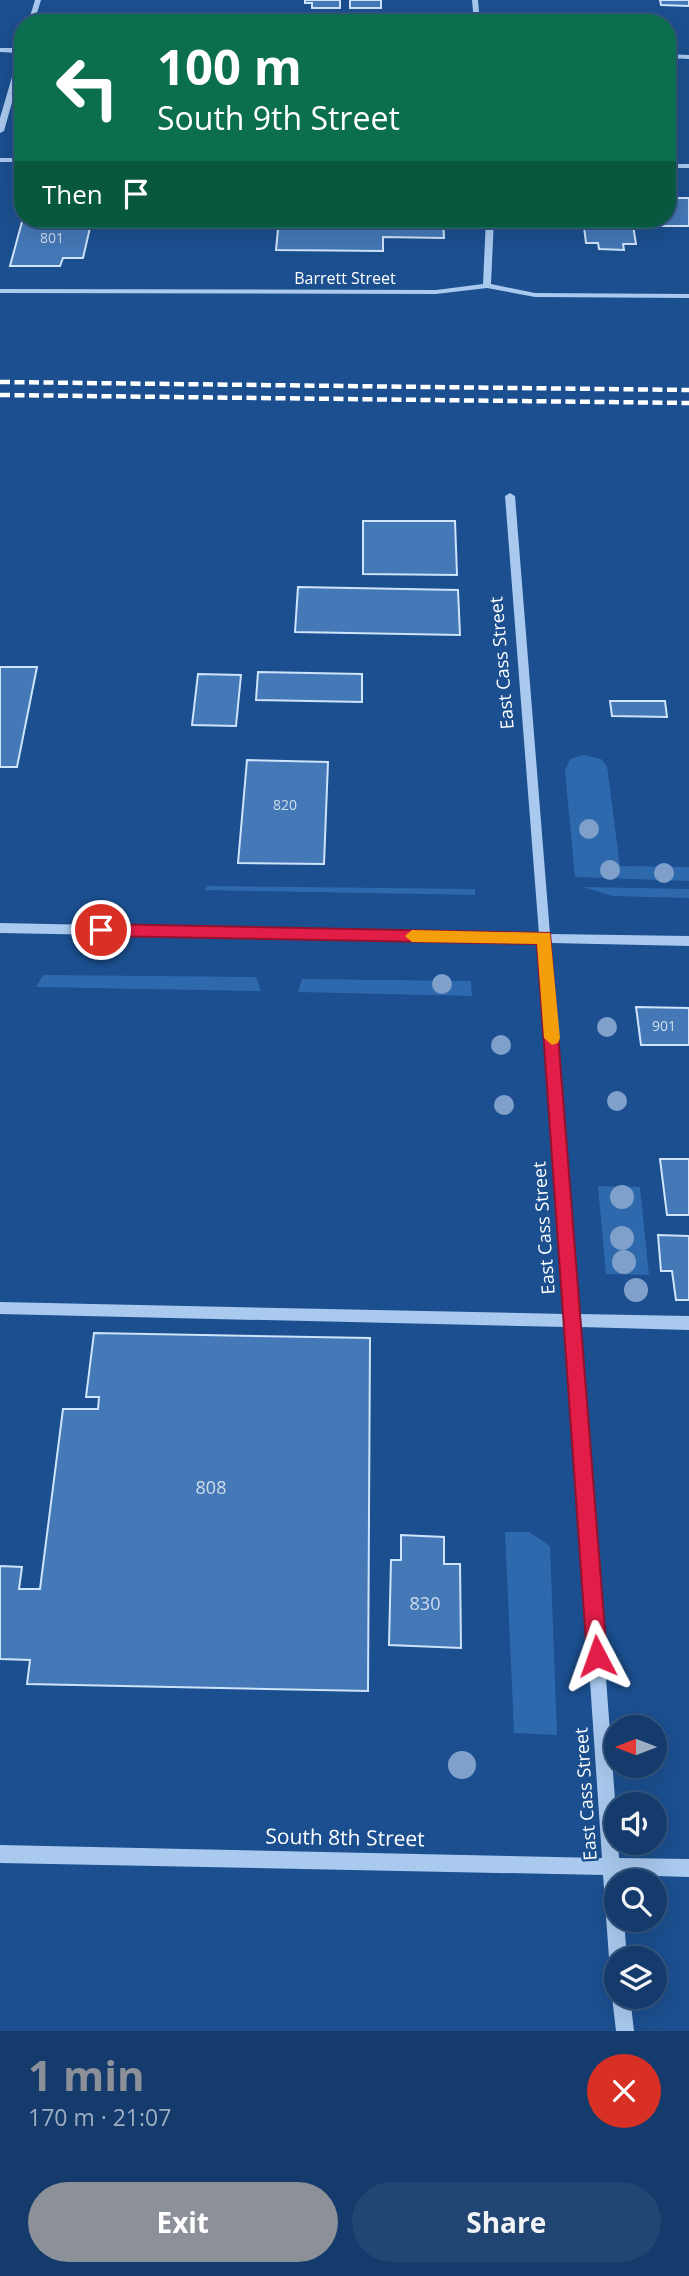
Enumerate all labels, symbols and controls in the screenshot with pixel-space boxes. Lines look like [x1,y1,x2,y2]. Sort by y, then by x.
text: 100 m [157,33,302,99]
icon: left [42,42,133,133]
text: South 9th Street [157,96,400,139]
icon: arrive [117,175,155,213]
text: Then [42,176,103,212]
house number: 801 [40,228,64,247]
street label: Barrett Street [294,267,396,289]
street label: East Cass Street [483,596,519,730]
house number: 820 [273,795,297,814]
pin [71,900,131,960]
icon: arrive [82,911,120,949]
house number: 901 [652,1016,676,1035]
street label: East Cass Street [526,1161,560,1295]
house number: 808 [196,1475,226,1499]
house number: 830 [410,1591,440,1615]
position arrow [560,1619,634,1693]
north arrow [604,1715,667,1778]
map controls [604,1715,667,2009]
street label: East Cass Street [568,1727,602,1861]
button: sound [604,1792,667,1855]
street label: South 8th Street [265,1822,425,1852]
button: search [604,1869,667,1932]
button: layers [604,1946,667,2009]
text: 1 min [28,2046,145,2103]
button: close [587,2054,661,2128]
text: 170 m · 21:07 [28,2101,171,2133]
button: Exit [28,2182,338,2262]
button: Share [352,2182,661,2262]

